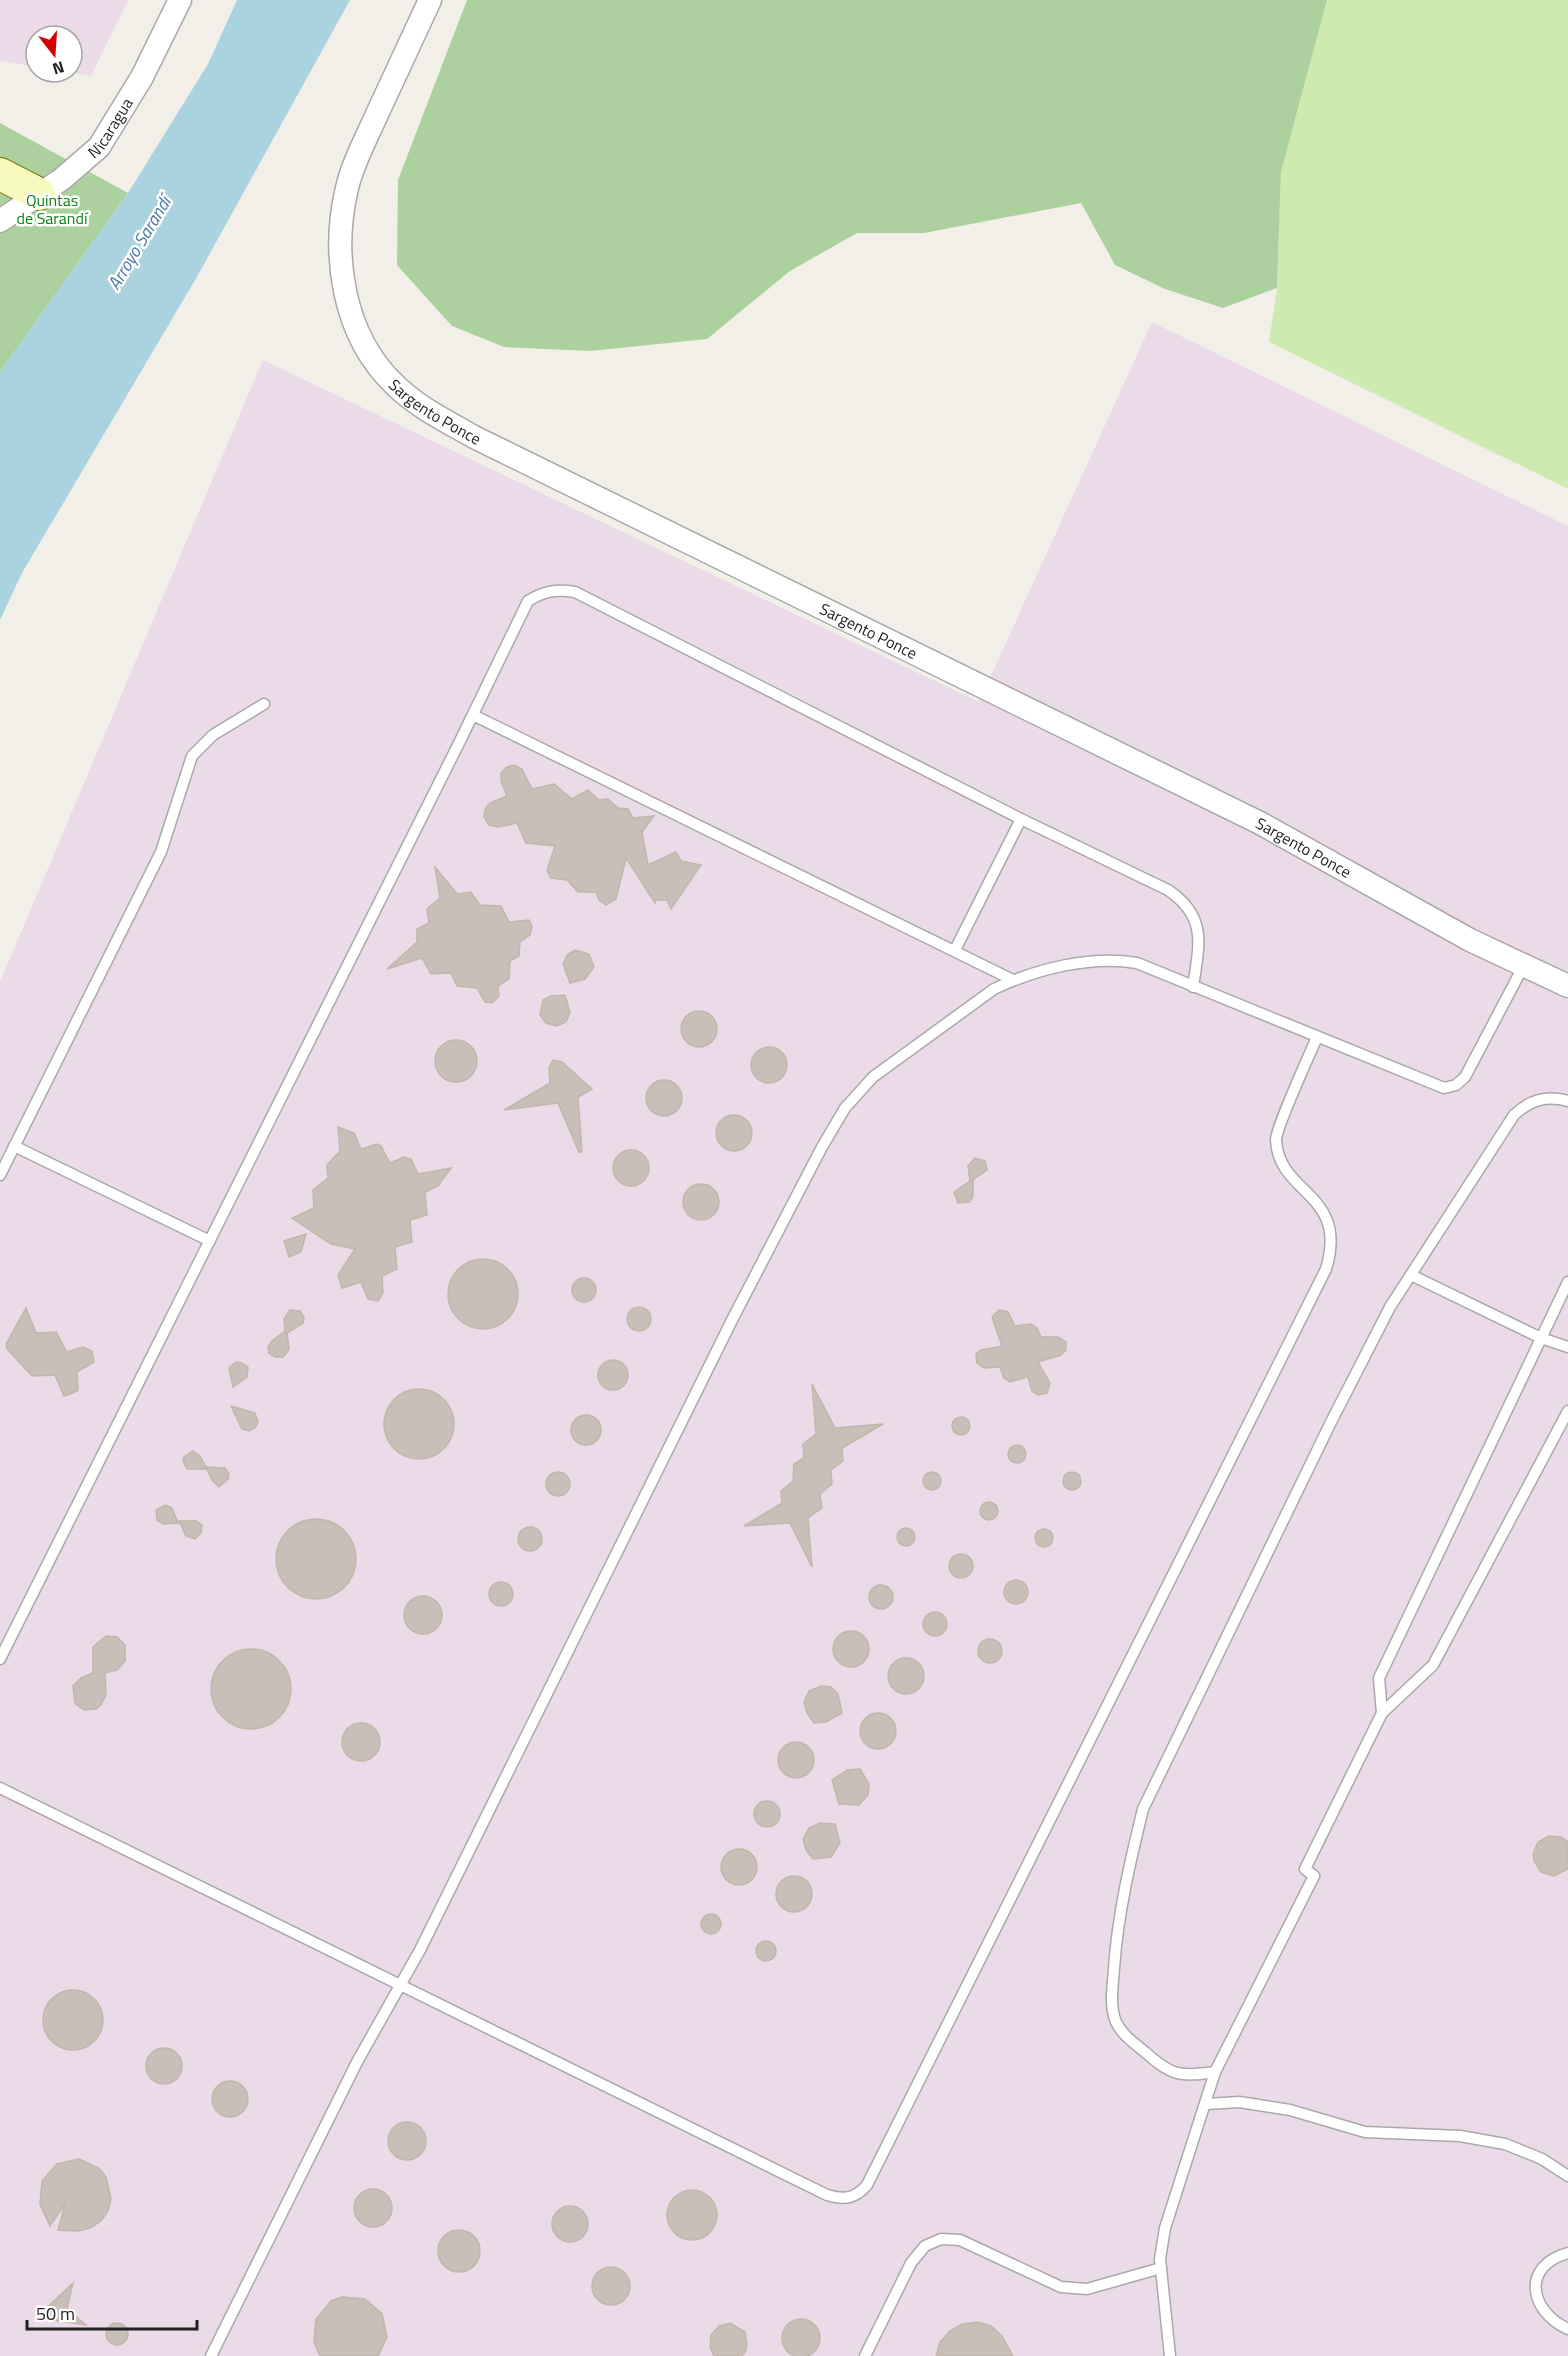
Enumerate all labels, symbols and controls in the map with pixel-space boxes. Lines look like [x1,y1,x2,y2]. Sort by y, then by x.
north arrow [24,24,84,84]
text: N [50,55,67,81]
street label: Nicaragua [82,93,139,164]
park label: Quintas de Sarandí [17,188,89,230]
water label: Arroyo Sarandí [100,188,180,295]
street label: Sargento Ponce [383,373,485,451]
street label: Sargento Ponce [816,597,921,665]
street label: Sargento Ponce [1251,811,1356,884]
scale bar [27,2293,196,2331]
text: 50 m [36,2300,75,2327]

